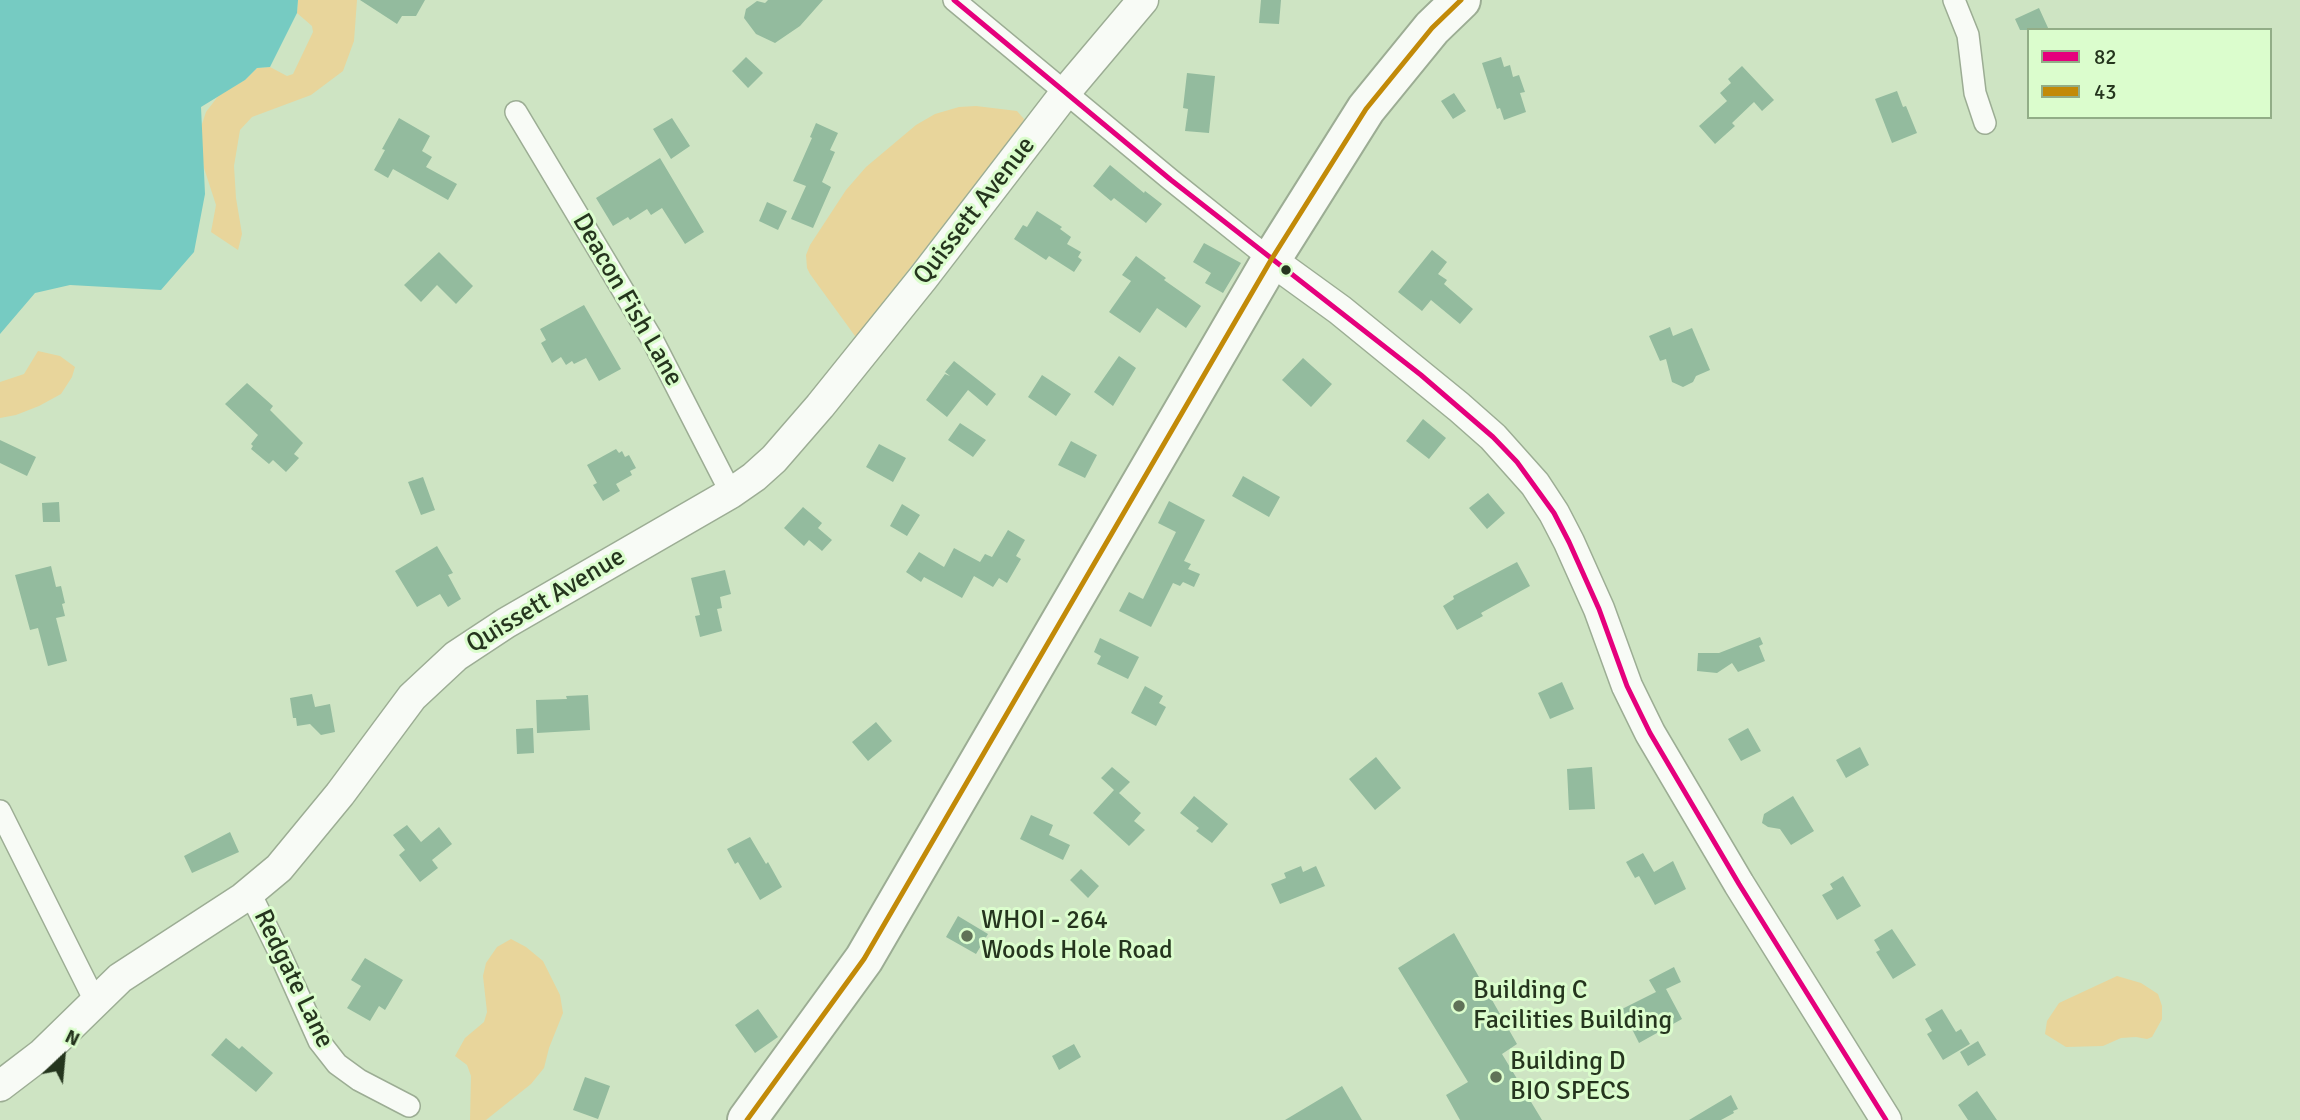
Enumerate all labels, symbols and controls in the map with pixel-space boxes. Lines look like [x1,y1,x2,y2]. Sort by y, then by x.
legend [2027,28,2272,119]
text: 82 [2094,44,2117,70]
text: 43 [2094,79,2117,105]
street label: Quissett Avenue [908,131,1042,291]
street label: Deacon Fish Lane [565,208,689,392]
unlabelled marker [1279,263,1293,277]
street label: Quissett Avenue [461,542,631,660]
street label: Redgate Lane [246,905,340,1053]
place label: WHOI - 264 Woods Hole Road [981,905,1173,967]
marker: WHOI - 264 Woods Hole Road [959,928,975,944]
place label: Building C Facilities Building [1473,975,1672,1036]
marker: Building C Facilities Building [1451,998,1467,1014]
north arrow [28,1022,98,1092]
text: N [61,1024,83,1052]
place label: Building D BIO SPECS [1510,1046,1630,1108]
marker: Building D BIO SPECS [1488,1069,1504,1085]

